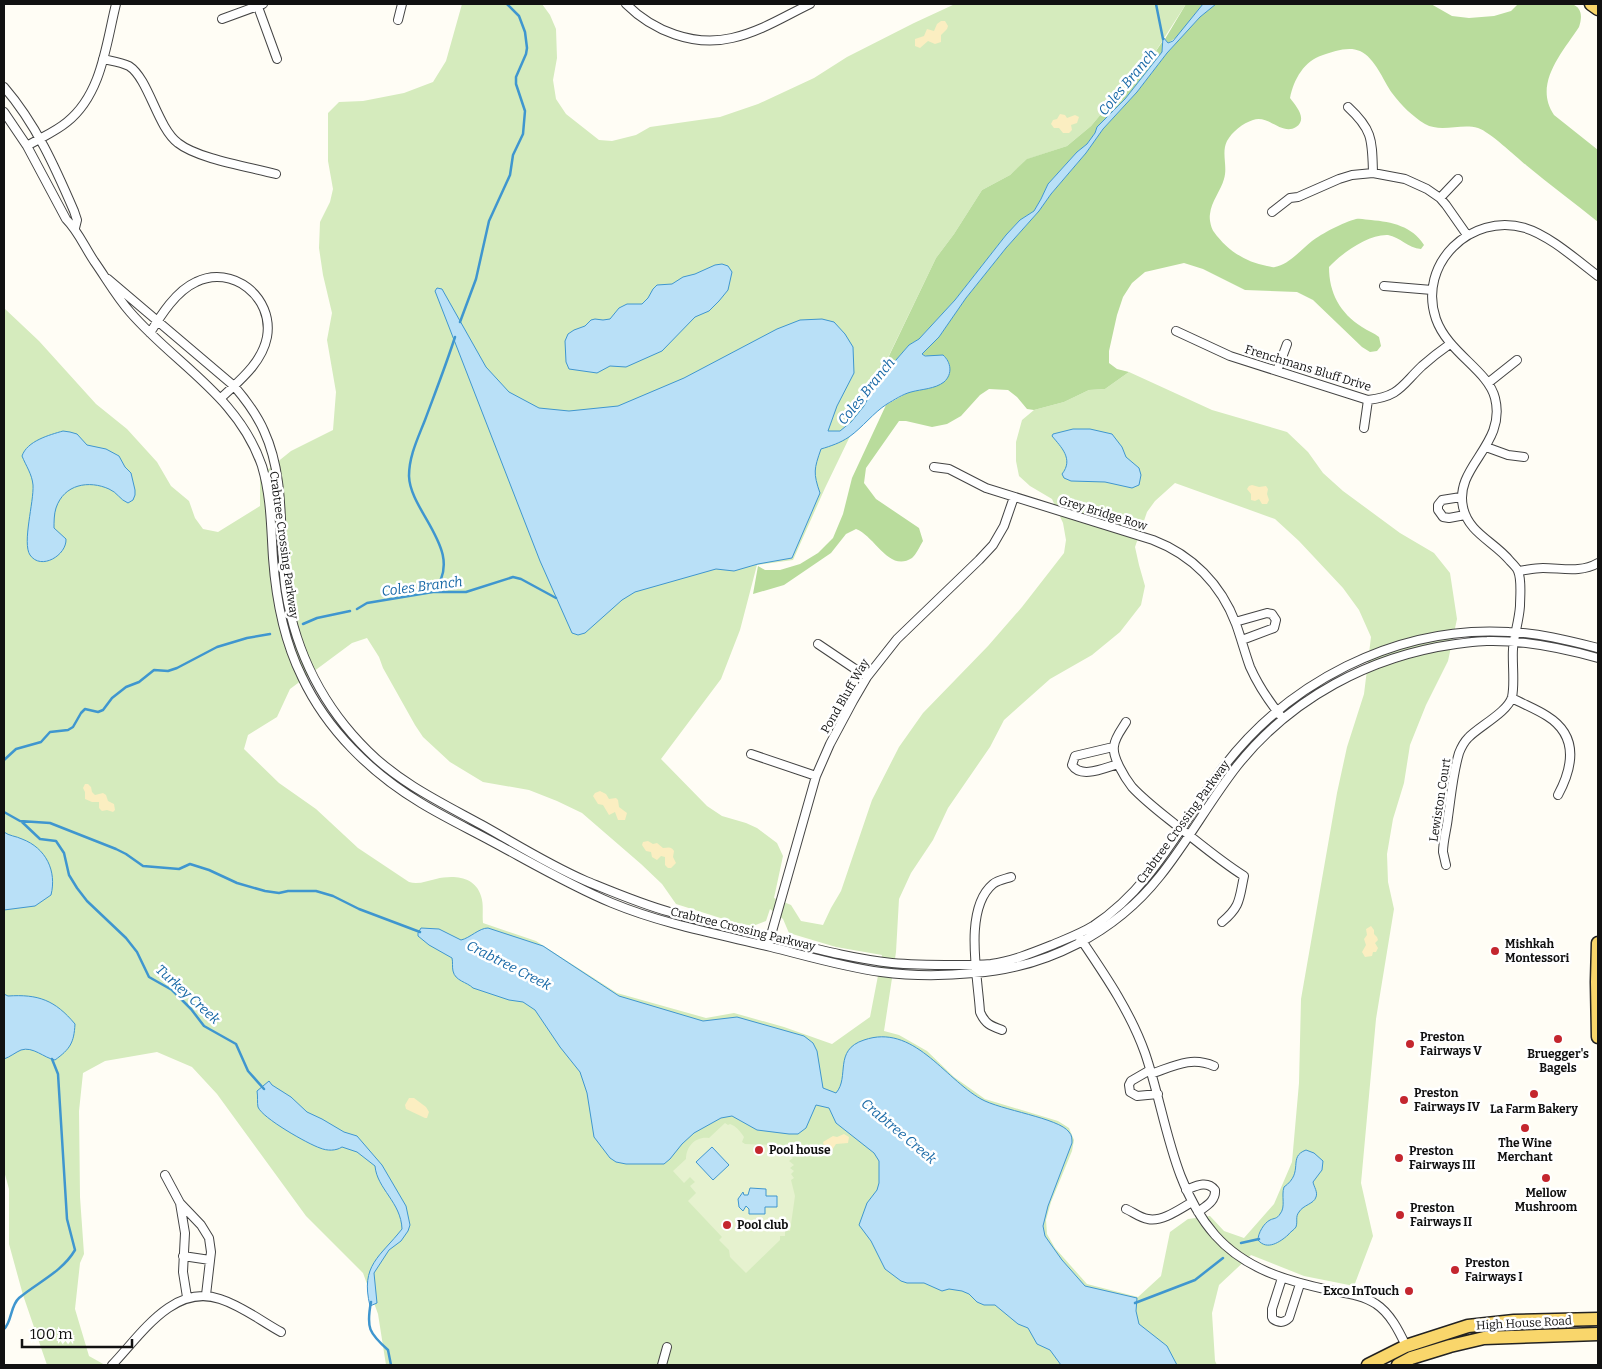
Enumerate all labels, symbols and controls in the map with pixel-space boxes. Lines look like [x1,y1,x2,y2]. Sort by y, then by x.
water label: Coles Branch [1095,46,1160,119]
street label: Frenchmans Bluff Drive [1243,342,1373,394]
water label: Coles Branch [834,354,899,428]
street label: Crabtree Crossing Parkway [267,470,301,620]
street label: Grey Bridge Row [1057,493,1149,533]
water label: Coles Branch [381,573,464,600]
street label: Pond Bluff Way [818,656,872,736]
street label: Crabtree Crossing Parkway [1134,757,1233,886]
street label: Lewiston Court [1427,757,1454,843]
street label: Crabtree Crossing Parkway [669,904,818,954]
water label: Crabtree Creek [464,937,554,994]
place label: Mishkah Montessori [1505,937,1569,965]
marker: Mishkah Montessori [1489,945,1501,957]
water label: Turkey Creek [152,961,224,1028]
place label: Preston Fairways V [1420,1030,1482,1058]
marker: Bruegger's Bagels [1552,1033,1564,1045]
marker: Preston Fairways V [1404,1038,1416,1050]
place label: Bruegger's Bagels [1527,1047,1589,1075]
place label: Preston Fairways IV [1414,1086,1481,1114]
marker: La Farm Bakery [1528,1088,1540,1100]
marker: Preston Fairways IV [1398,1094,1410,1106]
water label: Crabtree Creek [858,1095,940,1168]
place label: La Farm Bakery [1490,1102,1578,1116]
marker: The Wine Merchant [1519,1122,1531,1134]
place label: The Wine Merchant [1497,1136,1553,1164]
place label: Pool house [769,1143,831,1157]
marker: Pool house [753,1144,765,1156]
place label: Preston Fairways III [1409,1144,1475,1172]
marker: Preston Fairways III [1393,1152,1405,1164]
marker: Mellow Mushroom [1540,1172,1552,1184]
place label: Mellow Mushroom [1515,1186,1578,1214]
place label: Preston Fairways II [1410,1201,1472,1229]
marker: Preston Fairways II [1394,1209,1406,1221]
place label: Pool club [737,1218,788,1232]
marker: Pool club [721,1219,733,1231]
place label: Preston Fairways I [1465,1256,1523,1284]
marker: Preston Fairways I [1449,1264,1461,1276]
place label: Exco InTouch [1323,1284,1399,1298]
marker: Exco InTouch [1403,1285,1415,1297]
street label: High House Road [1476,1313,1572,1333]
scale bar [22,1316,132,1348]
text: 100 m [30,1325,73,1343]

